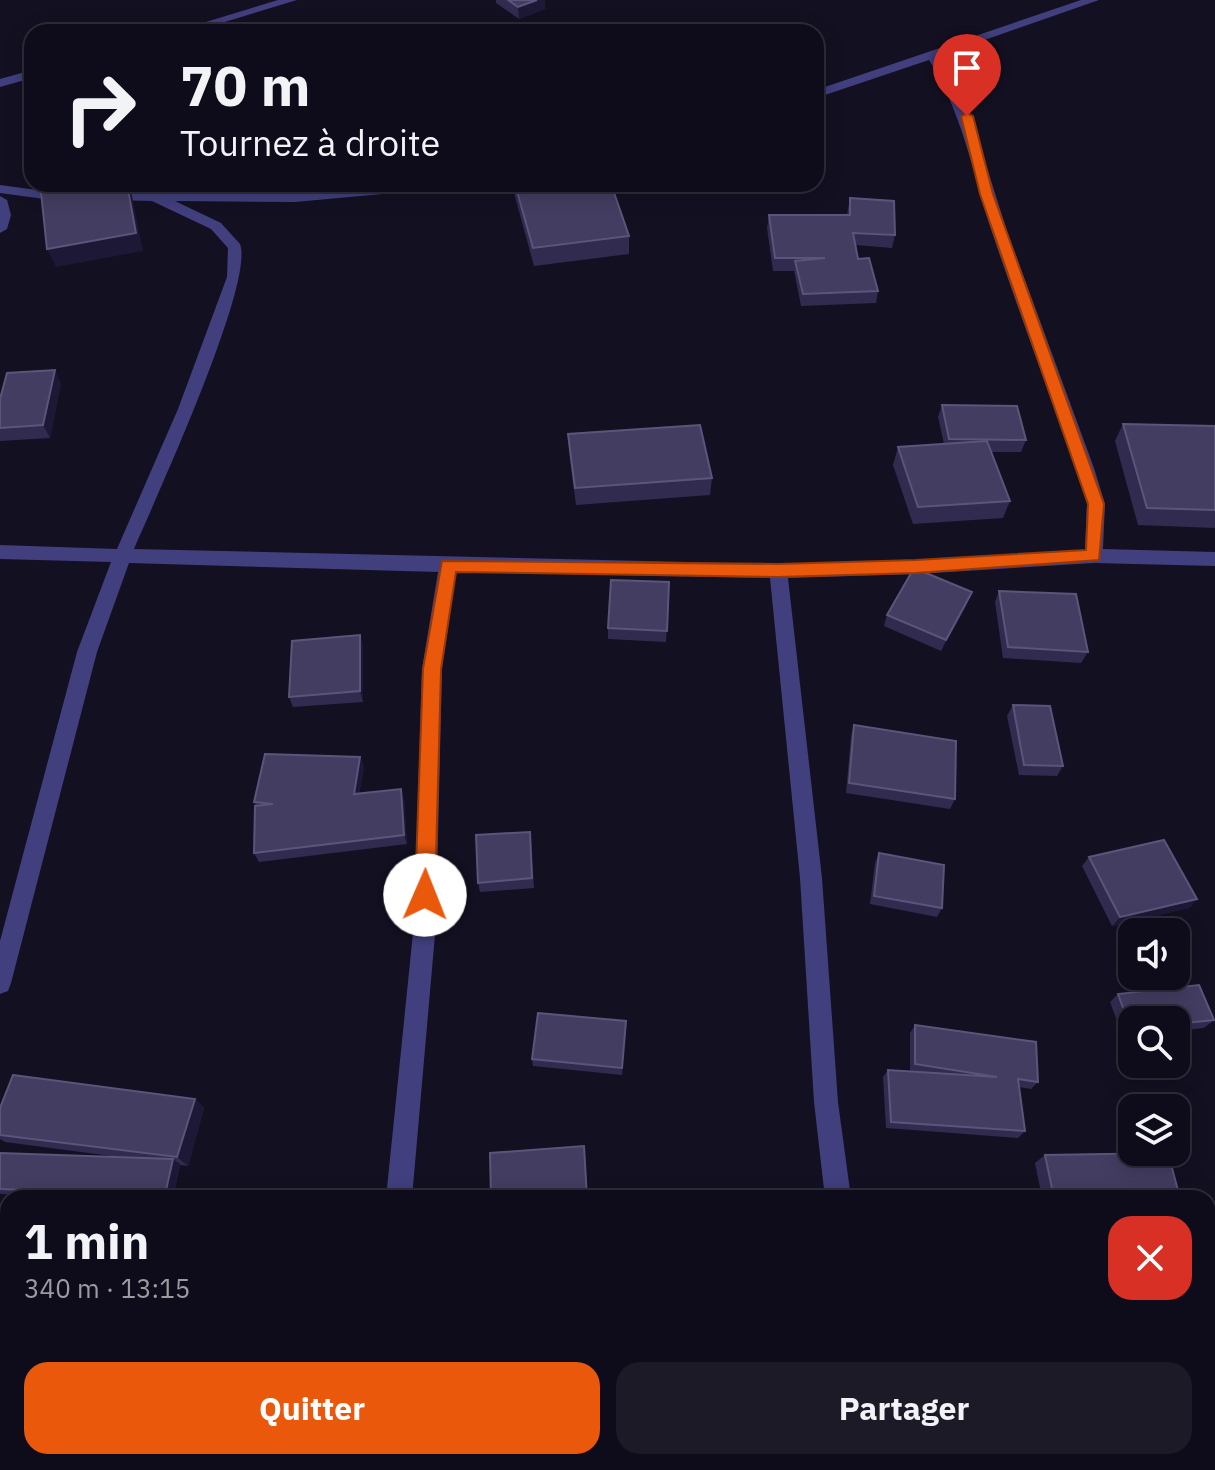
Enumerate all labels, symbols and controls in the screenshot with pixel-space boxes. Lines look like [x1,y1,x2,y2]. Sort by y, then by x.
pin [933,34,1001,116]
icon: arrive [945,46,989,90]
text: 70 m [180,49,310,121]
icon: right [48,56,152,160]
text: Tournez à droite [180,119,440,166]
position arrow [383,853,467,937]
map controls [1118,918,1190,1166]
button: sound [1118,918,1190,990]
button: search [1118,1006,1190,1078]
button: layers [1118,1094,1190,1166]
text: 1 min [24,1210,149,1272]
button: close [1108,1216,1192,1300]
text: 340 m · 13:15 [24,1271,190,1305]
button: Quitter [24,1362,600,1454]
button: Partager [616,1362,1192,1454]

